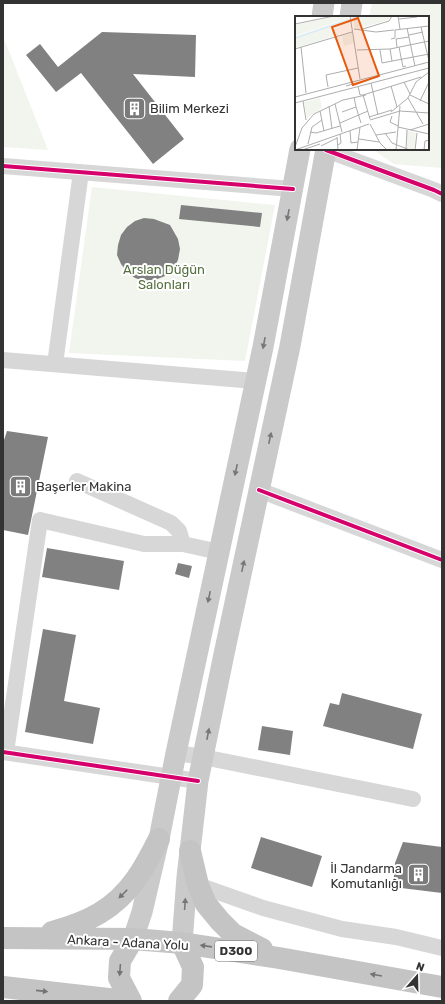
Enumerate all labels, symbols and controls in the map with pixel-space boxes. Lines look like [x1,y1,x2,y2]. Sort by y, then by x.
inset map [295,16,429,150]
building icon: Bilim Merkezi [121,95,147,121]
place label: Bilim Merkezi [150,101,229,116]
one-way arrow [285,209,291,221]
park label: Arslan Düğün Salonları [123,262,205,292]
one-way arrow [260,336,266,349]
one-way arrow [268,432,274,445]
one-way arrow [233,464,239,476]
building icon: Başerler Makina [8,473,34,499]
place label: Başerler Makina [36,479,131,494]
one-way arrow [240,559,246,572]
one-way arrow [206,591,212,603]
one-way arrow [205,728,211,740]
place label: İl Jandarma Komutanlığı [330,861,402,892]
building icon: İl Jandarma Komutanlığı [405,862,431,888]
one-way arrow [118,889,128,899]
one-way arrow [181,898,188,910]
street label: Ankara - Adana Yolu [67,932,189,953]
road number: D300 [215,941,257,961]
one-way arrow [200,943,213,949]
north arrow [397,956,437,996]
text: N [414,960,426,975]
one-way arrow [116,964,123,976]
one-way arrow [370,972,382,978]
one-way arrow [36,988,48,995]

